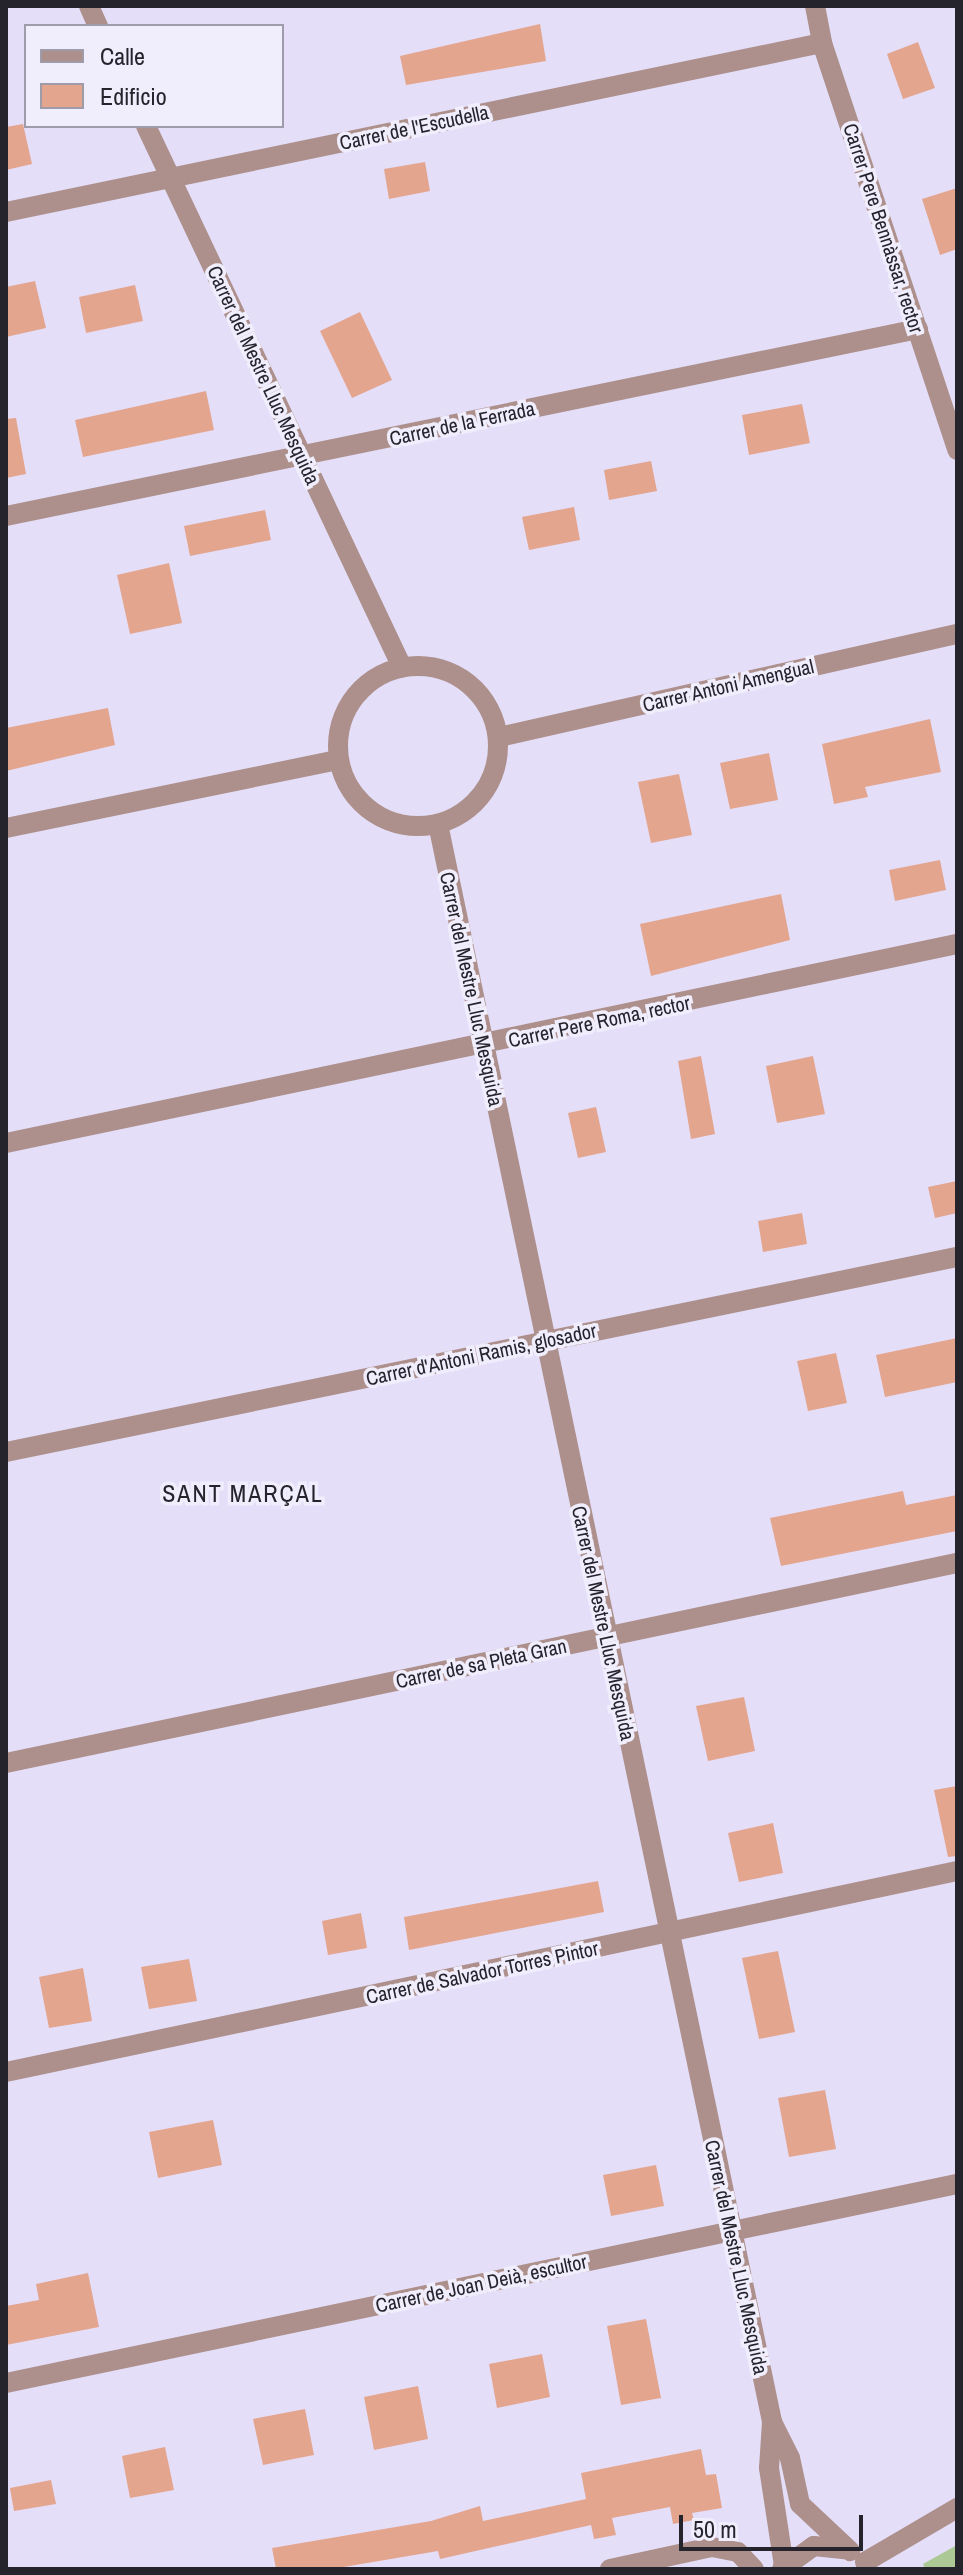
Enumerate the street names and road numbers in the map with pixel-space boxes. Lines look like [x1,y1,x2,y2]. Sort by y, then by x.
street label: Carrer de l'Escudella [337,99,491,155]
street label: Carrer Pere Bennàssar, rector [839,120,929,336]
street label: Carrer del Mestre Lluc Mesquida [203,262,325,488]
street label: Carrer de la Ferrada [387,396,537,450]
street label: Carrer Antoni Amengual [639,653,817,717]
street label: Carrer del Mestre Lluc Mesquida [435,870,509,1108]
street label: Carrer Pere Roma, rector [506,990,692,1052]
street label: Carrer d'Antoni Ramis, glosador [364,1318,598,1390]
street label: Carrer del Mestre Lluc Mesquida [567,1504,641,1742]
street label: Carrer de sa Pleta Gran [393,1633,569,1693]
street label: Carrer de Salvador Torres Pintor [364,1936,600,2008]
street label: Carrer del Mestre Lluc Mesquida [700,2138,774,2376]
street label: Carrer de Joan Deià, escultor [373,2249,589,2317]

